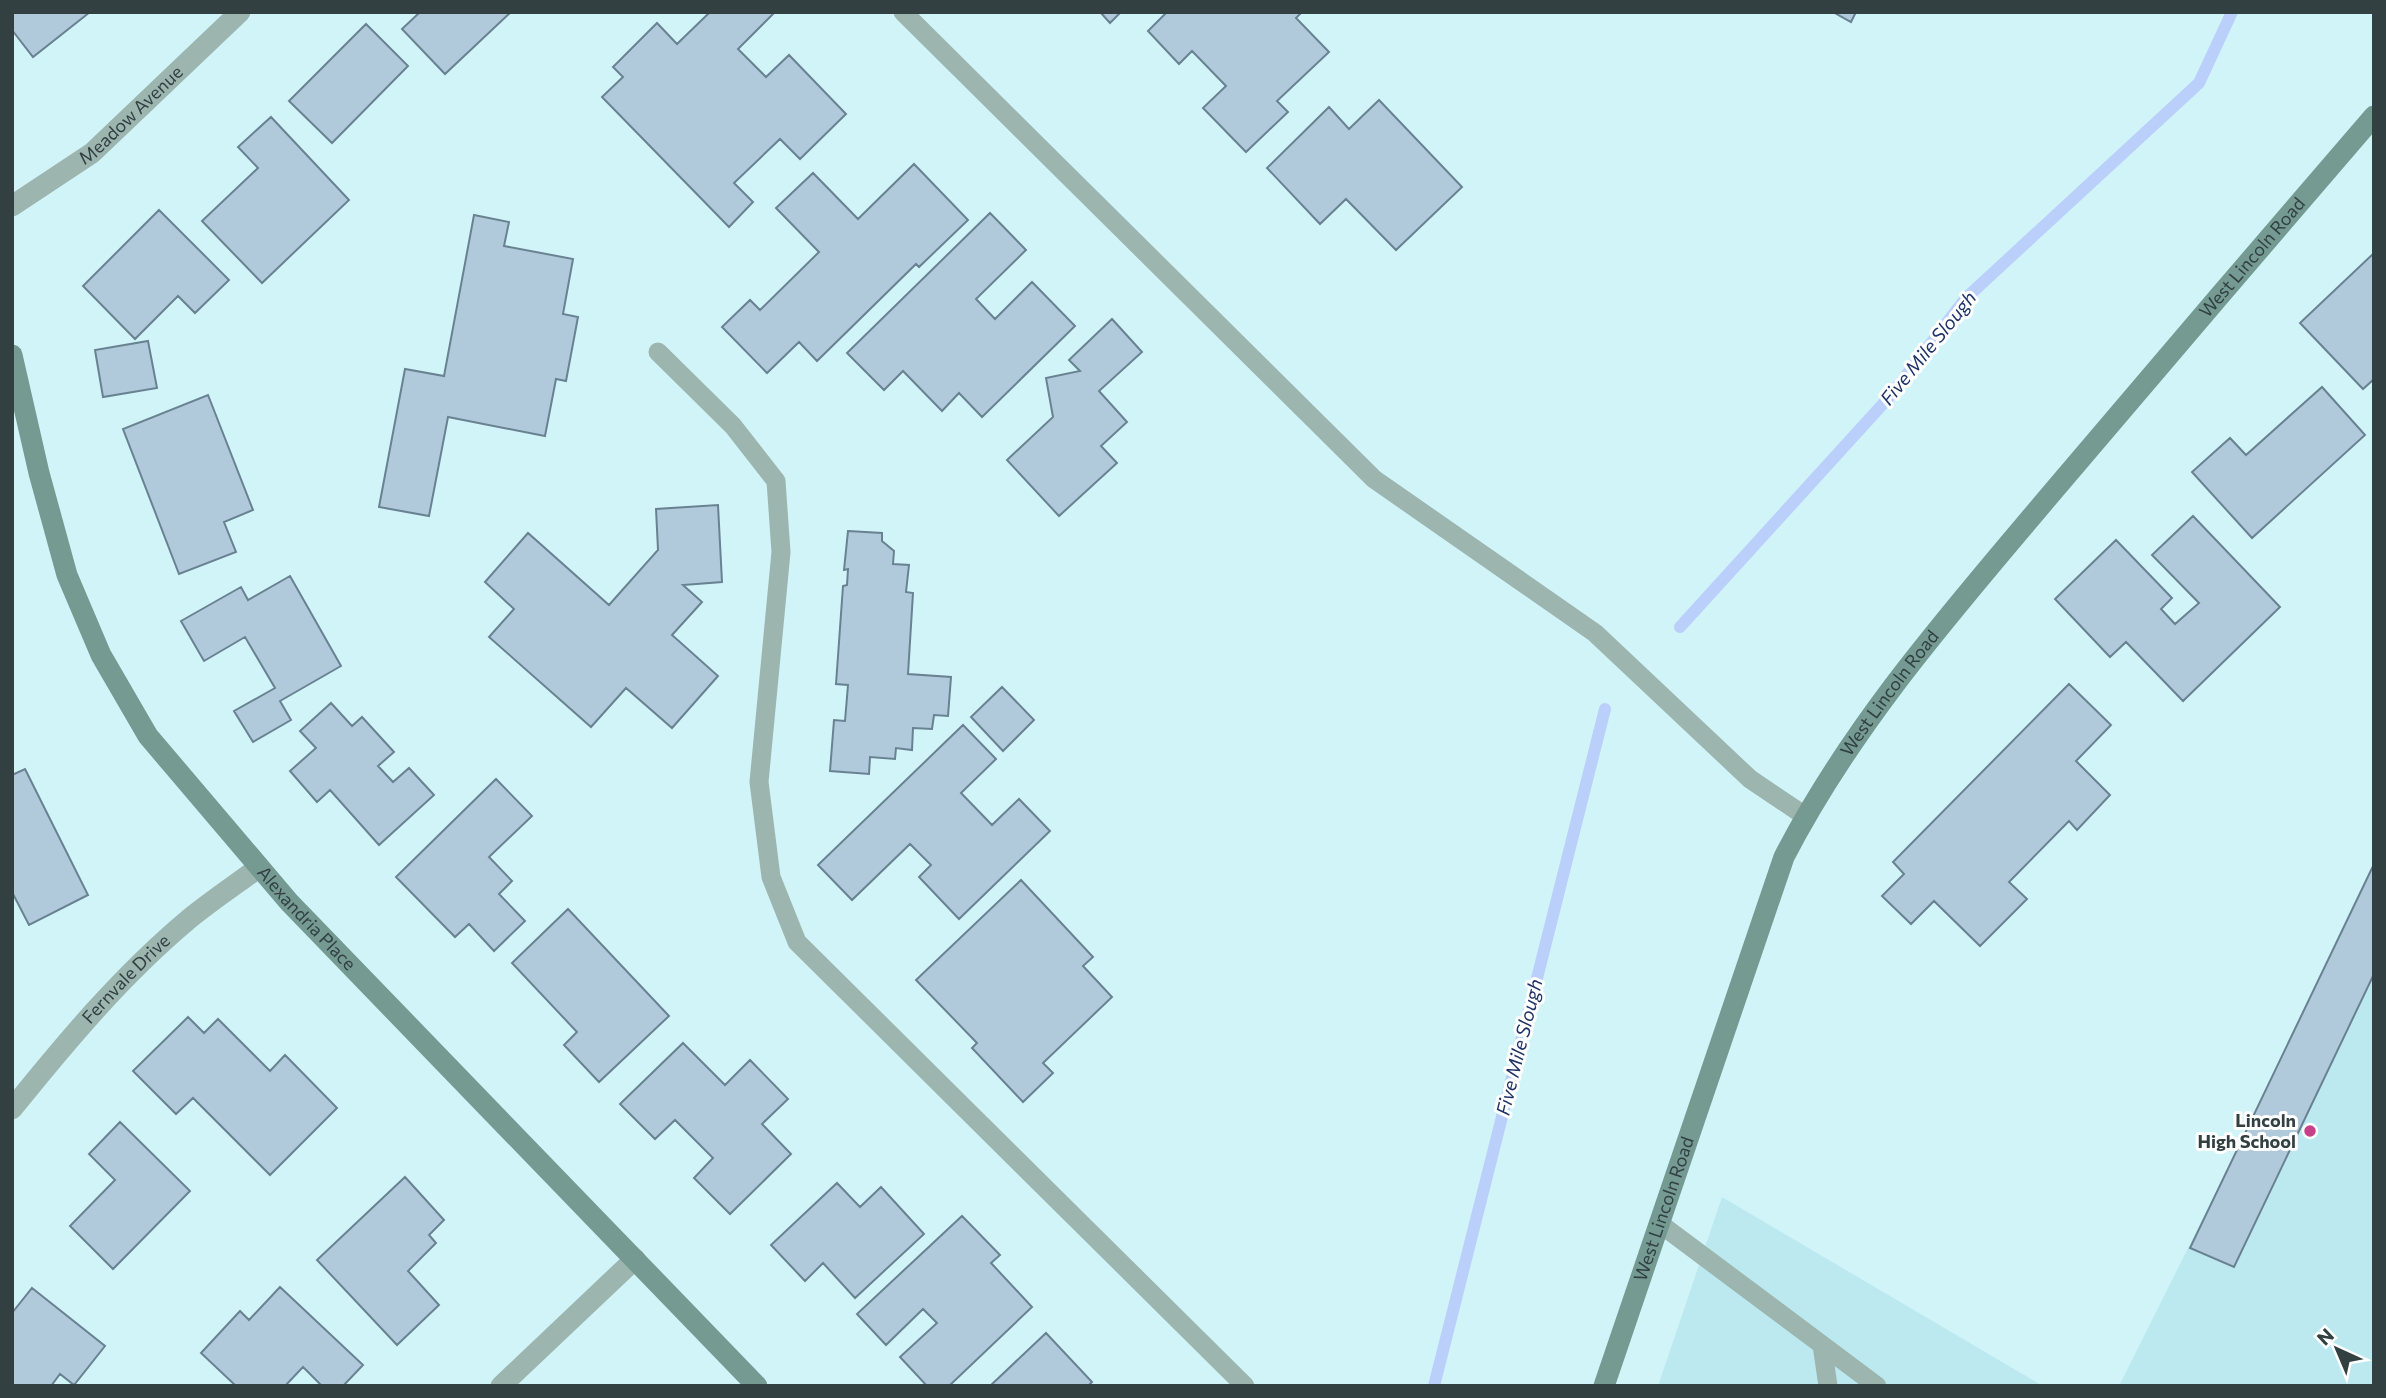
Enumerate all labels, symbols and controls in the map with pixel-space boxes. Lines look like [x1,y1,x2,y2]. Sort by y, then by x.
street label: Meadow Avenue [74,61,187,169]
street label: West Lincoln Road [2194,192,2309,321]
water label: Five Mile Slough [1875,286,1981,409]
street label: West Lincoln Road [1835,625,1943,760]
street label: Alexandria Place [253,861,361,974]
street label: Fernvale Drive [77,929,174,1028]
water label: Five Mile Slough [1490,976,1547,1117]
place label: Lincoln High School [2197,1109,2296,1152]
marker: Lincoln High School [2302,1123,2318,1139]
street label: West Lincoln Road [1629,1134,1698,1284]
north arrow [2302,1314,2372,1384]
text: N [2312,1323,2338,1350]

